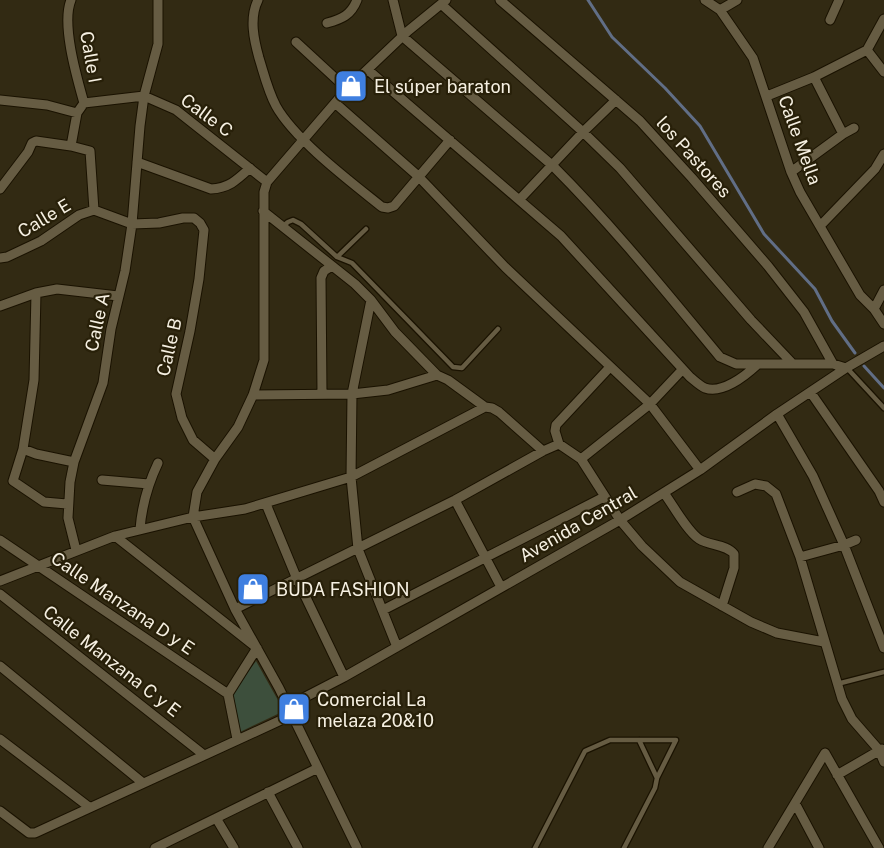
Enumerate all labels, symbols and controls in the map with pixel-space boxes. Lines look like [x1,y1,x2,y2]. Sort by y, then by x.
street label: Calle I [76,30,106,84]
shop icon: El súper baraton [333,68,369,104]
place label: El súper baraton [374,76,511,97]
street label: Calle C [177,89,237,141]
street label: Calle Mella [774,93,826,187]
street label: los Pastores [652,112,736,202]
street label: Calle E [14,194,74,242]
street label: Calle A [81,290,114,353]
street label: Calle B [152,316,186,378]
street label: Avenida Central [515,482,641,566]
street label: Calle Manzana D y E [47,547,199,659]
shop icon: BUDA FASHION [235,571,271,607]
place label: BUDA FASHION [276,579,410,600]
street label: Calle Manzana C y E [39,601,185,721]
place label: Comercial La melaza 20&10 [317,689,434,731]
shop icon: Comercial La melaza 20&10 [276,691,312,727]

